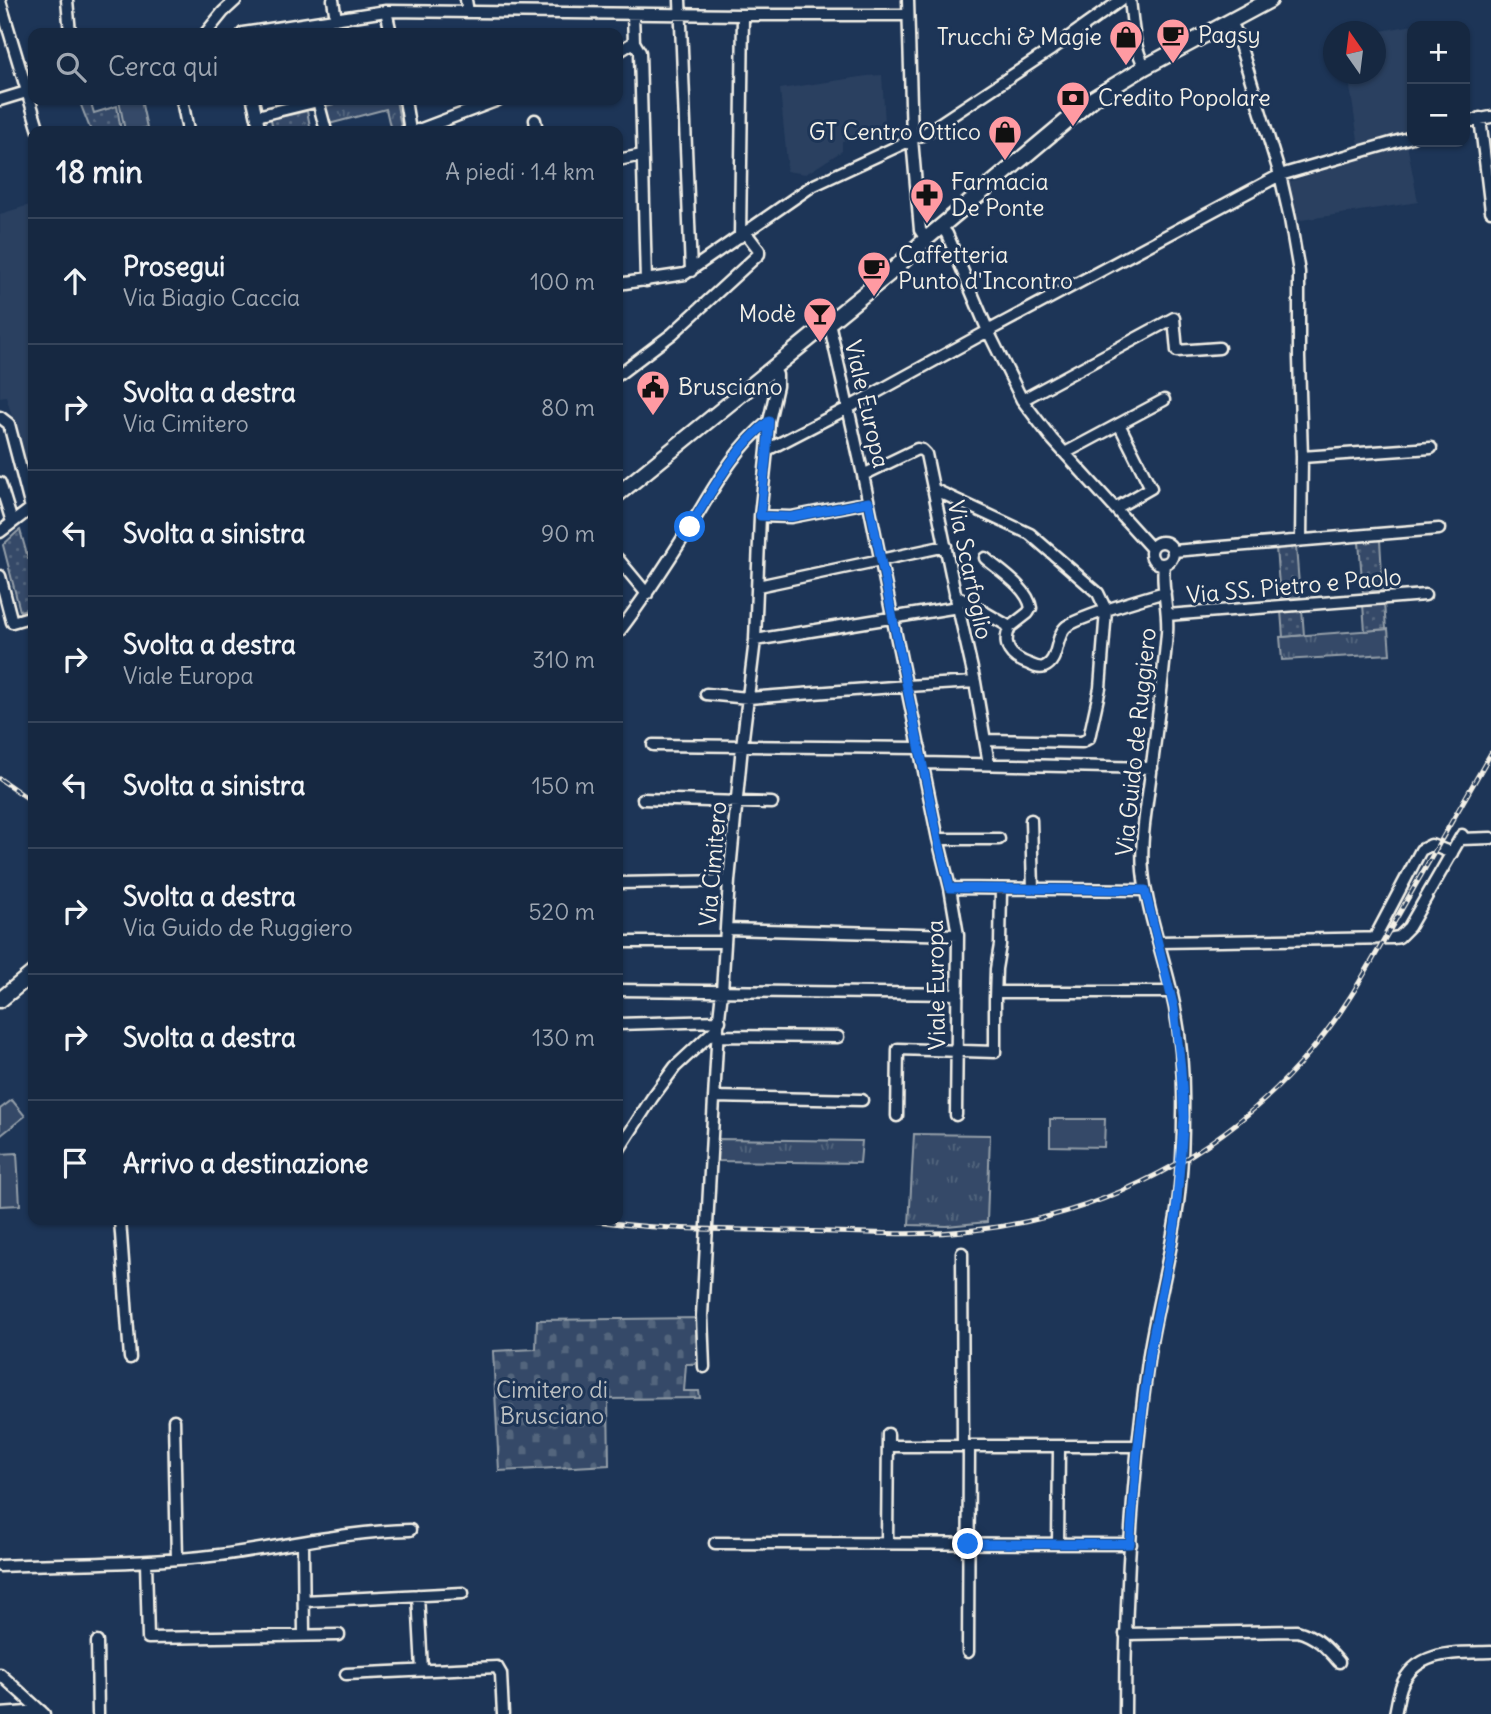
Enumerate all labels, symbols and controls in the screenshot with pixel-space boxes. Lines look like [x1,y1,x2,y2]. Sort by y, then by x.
cafe icon: Pagsy [1154,16,1192,65]
shop icon: Trucchi & Magie [1107,18,1145,67]
place label: Pagsy [1198,20,1261,49]
north arrow [1323,21,1386,84]
map controls [1407,21,1470,147]
button: + [1407,21,1470,84]
place label: Trucchi & Magie [937,22,1102,51]
search box [28,28,623,105]
icon: search [52,48,90,86]
text: Cerca qui [108,50,218,83]
bank icon: Credito Popolare [1054,79,1092,128]
place label: Credito Popolare [1098,83,1271,112]
button: − [1407,84,1470,147]
shop icon: GT Centro Ottico [986,113,1024,162]
place label: GT Centro Ottico [809,117,981,146]
text: 18 min [56,153,143,191]
text: A piedi · 1.4 km [445,157,595,186]
place label: Farmacia De Ponte [951,167,1049,222]
pharmacy icon: Farmacia De Ponte [908,176,946,225]
place label: Caffetteria Punto d'Incontro [898,240,1073,295]
cafe icon: Caffetteria Punto d'Incontro [855,249,893,298]
text: Prosegui [123,250,225,283]
icon: ahead [56,262,94,300]
text: 100 m [530,267,595,296]
text: Via Biagio Caccia [123,283,300,312]
bar icon: Modè [801,295,839,344]
place label: Modè [739,299,796,328]
street label: Viale Europa [839,337,896,471]
public building icon: Brusciano [634,368,672,417]
place label: Brusciano [678,372,783,401]
text: Svolta a destra [123,376,296,409]
icon: right [56,388,94,426]
text: 80 m [541,393,595,422]
text: Via Cimitero [123,409,249,438]
street label: Via Scarfoglio [942,498,999,642]
route start [674,511,705,542]
icon: left [56,514,94,552]
text: Svolta a sinistra [123,517,305,550]
text: 90 m [541,519,595,548]
street label: Via SS. Pietro e Paolo [1185,562,1403,609]
street label: Via Guido de Ruggiero [1109,626,1162,858]
text: Svolta a destra [123,628,296,661]
icon: right [56,640,94,678]
text: 310 m [532,645,595,674]
text: Viale Europa [123,661,254,690]
icon: left [56,766,94,804]
text: Svolta a sinistra [123,769,305,802]
text: 150 m [532,771,595,800]
street label: Via Cimitero [693,800,732,928]
text: Svolta a destra [123,880,296,913]
icon: right [56,892,94,930]
text: 520 m [528,897,595,926]
text: Via Guido de Ruggiero [123,913,353,942]
street label: Viale Europa [920,919,951,1051]
icon: right [56,1018,94,1056]
text: Svolta a destra [123,1021,296,1054]
text: 130 m [532,1023,595,1052]
icon: arrive [56,1144,94,1182]
text: Arrivo a destinazione [123,1147,369,1180]
park label: Cimitero di Brusciano [496,1375,608,1430]
route end [952,1528,983,1559]

